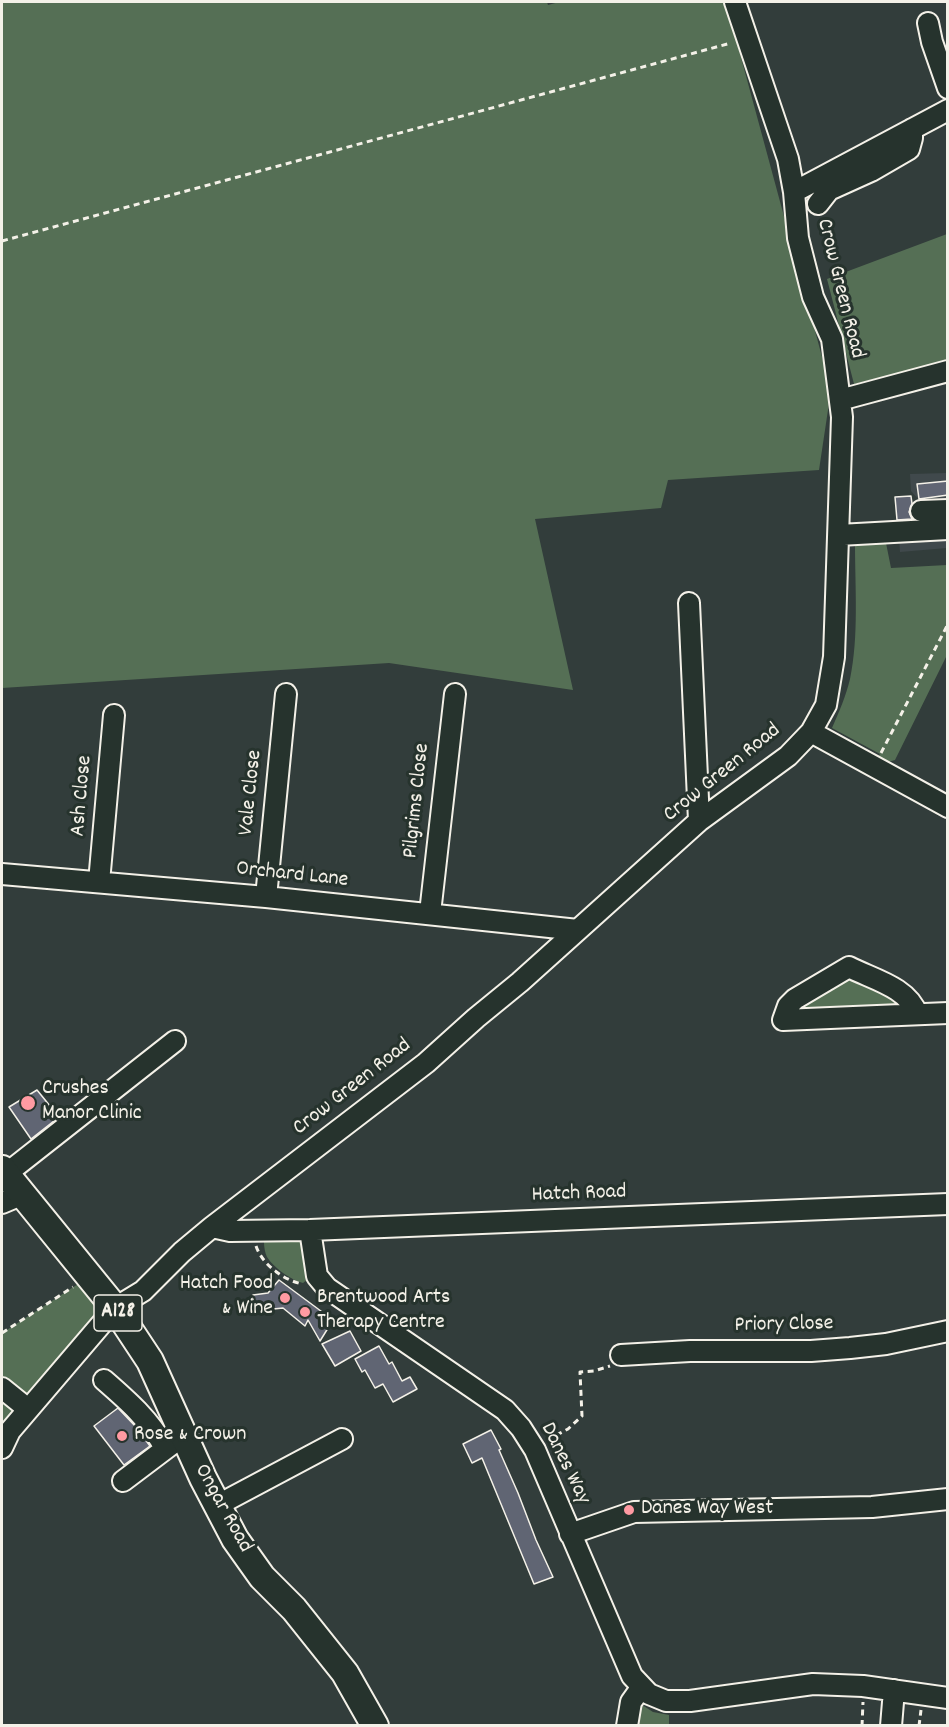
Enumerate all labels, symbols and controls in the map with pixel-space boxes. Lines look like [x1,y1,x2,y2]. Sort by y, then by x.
street label: Crow Green Road [809,216,869,362]
street label: Crow Green Road [659,719,787,829]
street label: Pilgrims Close [399,742,437,860]
street label: Vale Close [234,749,270,837]
street label: Ash Close [66,754,100,838]
street label: Orchard Lane [235,857,349,895]
street label: Crow Green Road [289,1034,417,1142]
place label: Crushes Manor Clinic [42,1077,142,1128]
marker: Crushes Manor Clinic [19,1094,37,1112]
street label: Hatch Road [531,1180,627,1210]
place label: Hatch Food & Wine [180,1272,273,1324]
place label: Brentwood Arts Therapy Centre [317,1286,450,1338]
marker: Hatch Food & Wine [278,1291,292,1305]
road number: A128 [94,1295,142,1331]
marker: Brentwood Arts Therapy Centre [298,1305,312,1319]
street label: Priory Close [734,1312,834,1340]
street label: Danes Way [533,1419,595,1509]
place label: Rose & Crown [134,1423,246,1449]
marker: Rose & Crown [115,1429,129,1443]
street label: Ongar Road [187,1460,257,1558]
place label: Danes Way West [641,1497,773,1523]
marker: Danes Way West [622,1503,636,1517]

